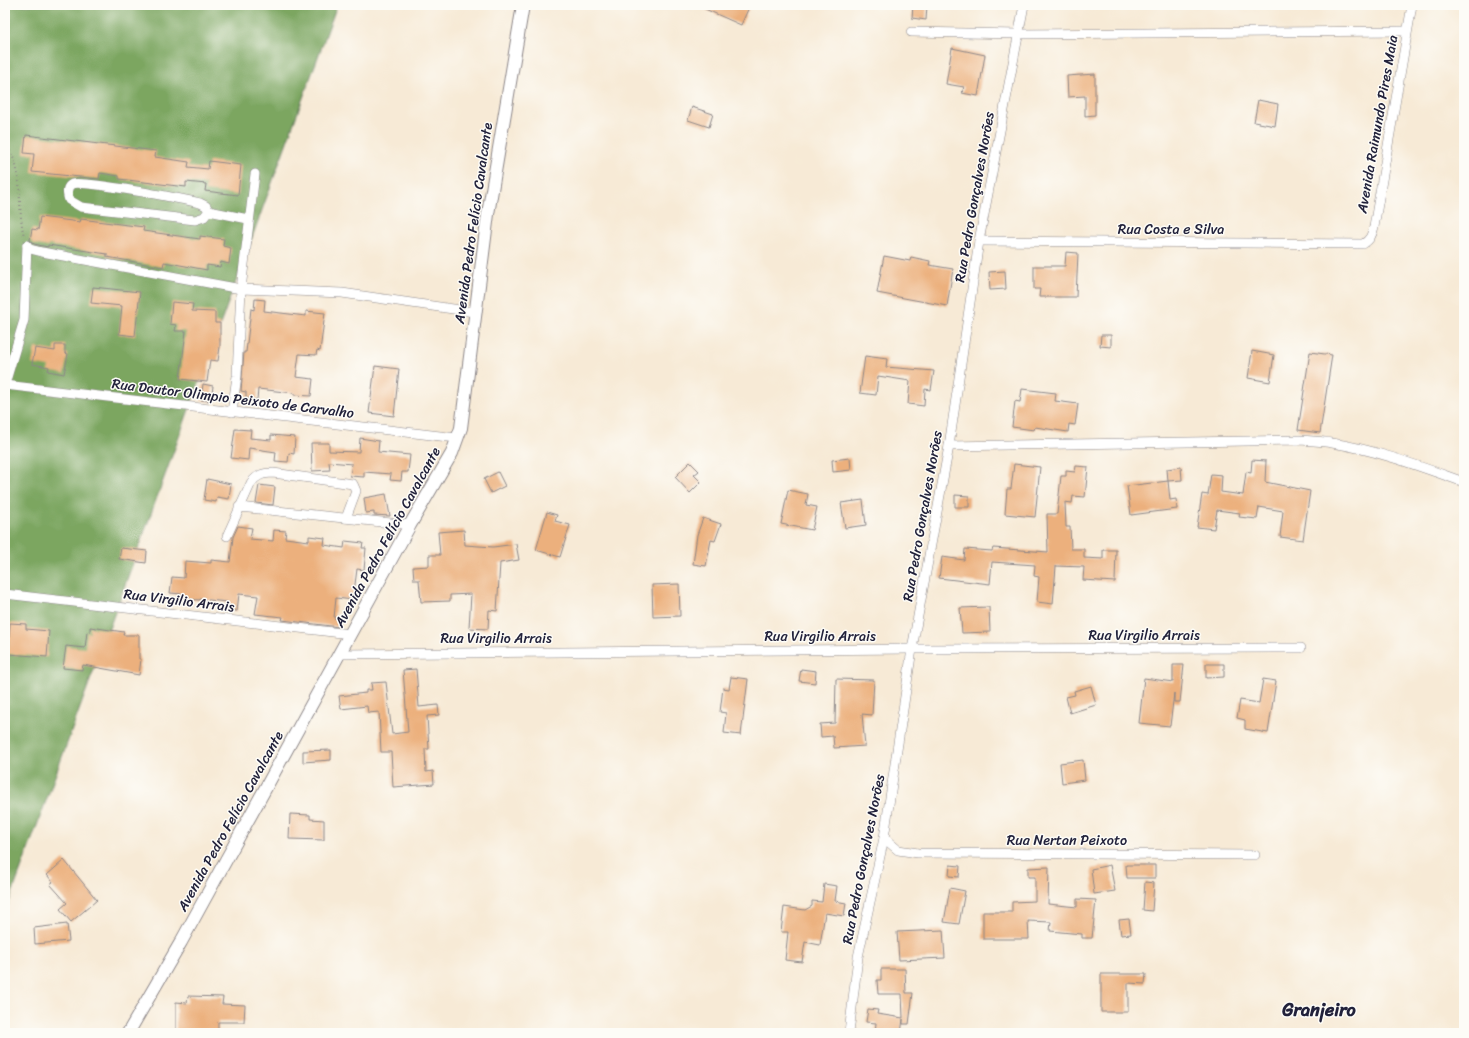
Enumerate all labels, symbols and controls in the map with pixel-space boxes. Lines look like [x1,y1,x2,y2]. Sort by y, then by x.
street label: Avenida Raimundo Pires Maia [1349,33,1405,216]
street label: Rua Pedro Gonçalves Norões [947,109,1002,284]
street label: Avenida Pedro Felício Cavalcante [447,121,500,326]
street label: Rua Costa e Silva [1118,217,1224,242]
street label: Rua Doutor Olimpio Peixoto de Carvalho [111,371,355,426]
street label: Rua Pedro Gonçalves Norões [895,428,950,603]
street label: Avenida Pedro Felício Cavalcante [327,442,448,633]
street label: Rua Virgilio Arrais [122,581,236,620]
street label: Rua Virgilio Arrais [1088,623,1200,648]
street label: Rua Virgilio Arrais [764,624,876,649]
street label: Rua Virgilio Arrais [440,626,552,651]
street label: Avenida Pedro Felício Cavalcante [170,726,291,917]
street label: Rua Pedro Gonçalves Norões [835,771,892,946]
street label: Rua Nertan Peixoto [1007,828,1127,853]
district label: Granjeiro [1281,994,1357,1026]

